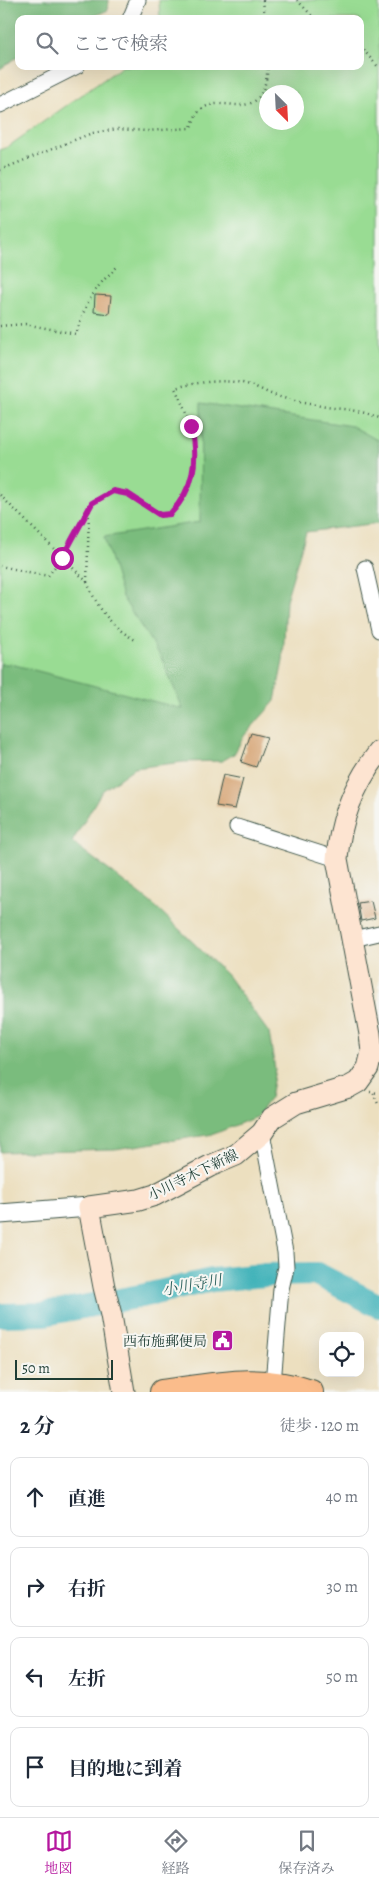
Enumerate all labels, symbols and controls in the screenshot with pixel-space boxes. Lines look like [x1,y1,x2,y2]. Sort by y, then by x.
search box [15,15,364,70]
icon: search [33,29,61,57]
text: ここで検索 [73,31,168,57]
north arrow [259,85,304,130]
route end [180,415,203,438]
route start [51,547,74,570]
street label: 小川寺木下新線 [145,1145,241,1205]
water label: 小川寺川 [161,1270,225,1300]
public building icon: 西布施郵便局 [211,1329,235,1353]
place label: 西布施郵便局 [123,1332,207,1351]
map controls [319,1332,364,1377]
button: locate [319,1332,364,1377]
scale bar [15,1357,112,1380]
text: 50 m [22,1359,50,1378]
text: 2 分 [20,1412,55,1440]
text: 徒歩 · 120 m [279,1415,359,1437]
icon: ahead [21,1483,49,1511]
text: 直進 [68,1486,106,1512]
text: 40 m [326,1486,358,1508]
icon: right [21,1573,49,1601]
text: 右折 [68,1576,106,1602]
text: 30 m [326,1576,358,1598]
icon: left [21,1663,49,1691]
text: 左折 [68,1666,106,1692]
text: 50 m [326,1666,358,1688]
icon: arrive [21,1753,49,1781]
text: 目的地に到着 [68,1756,182,1782]
tab: 地図 [45,1827,73,1878]
tab: 経路 [162,1827,190,1878]
tab: 保存済み [279,1827,335,1878]

